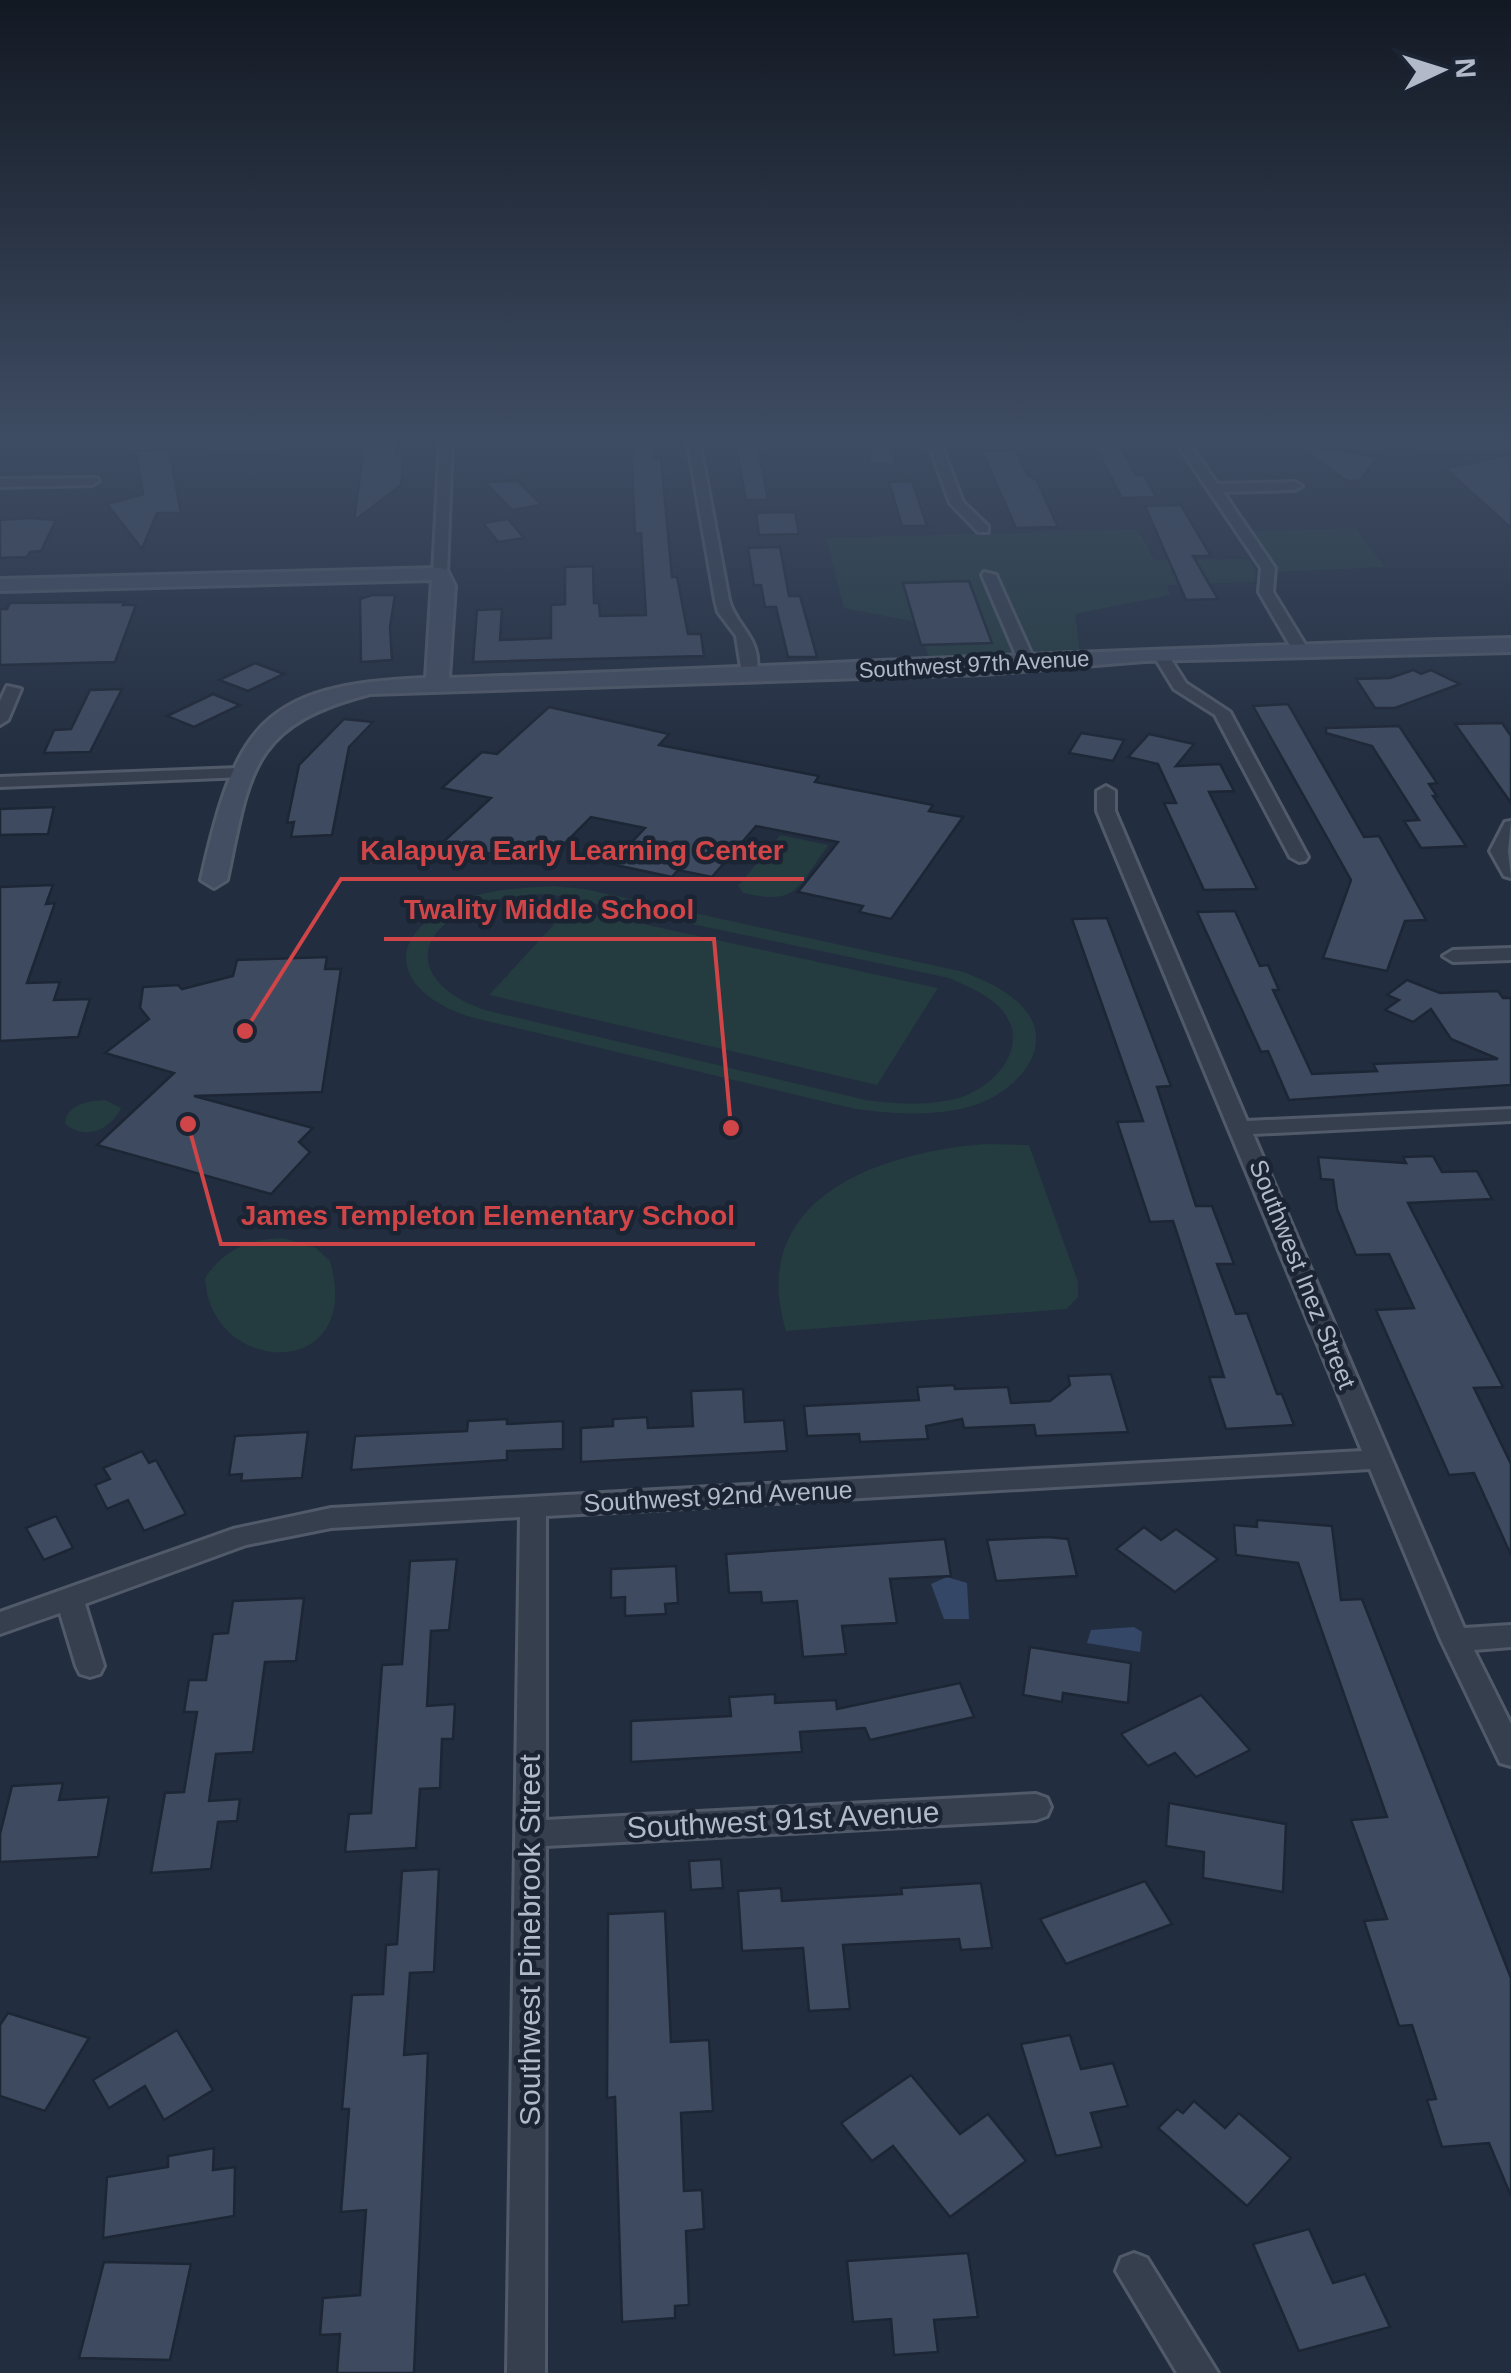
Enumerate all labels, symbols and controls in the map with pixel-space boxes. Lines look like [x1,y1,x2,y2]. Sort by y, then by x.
north arrow [1391,20,1491,120]
text: N [1449,57,1482,79]
street label: Southwest 97th Avenue [858,646,1090,683]
callout: Kalapuya Early Learning Center [341,821,804,879]
text: Kalapuya Early Learning Center [360,835,784,866]
callout: Twality Middle School [384,881,714,939]
text: Twality Middle School [404,894,694,925]
street label: Southwest Inez Street [1244,1155,1362,1393]
callout: James Templeton Elementary School [221,1186,755,1244]
text: James Templeton Elementary School [241,1200,735,1231]
street label: Southwest 92nd Avenue [583,1475,853,1517]
street label: Southwest Pinebrook Street [513,1753,546,2126]
street label: Southwest 91st Avenue [626,1795,940,1844]

